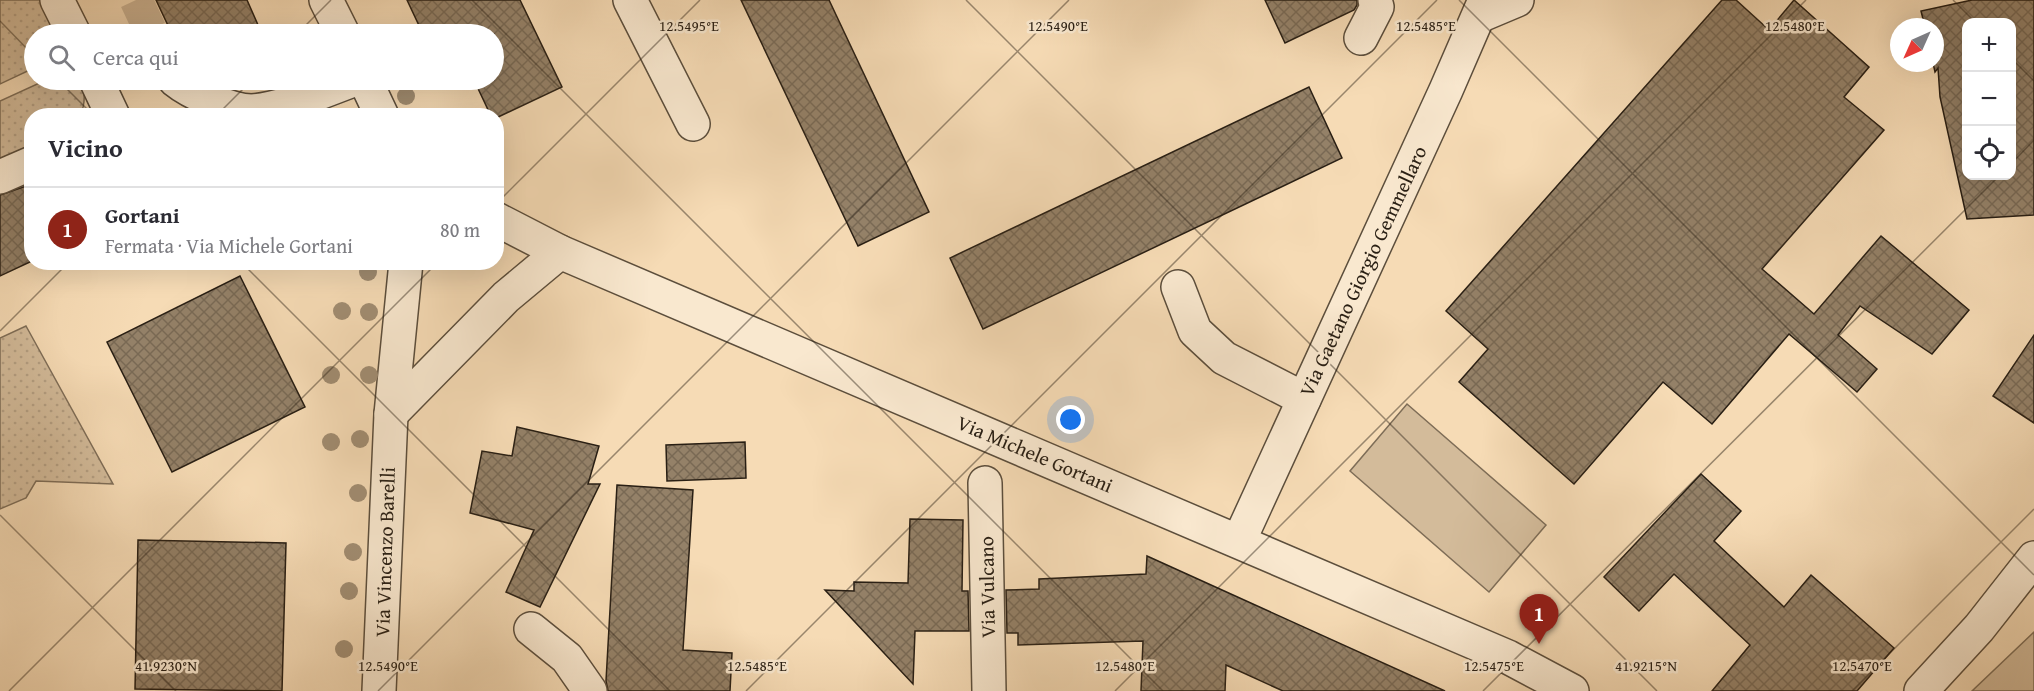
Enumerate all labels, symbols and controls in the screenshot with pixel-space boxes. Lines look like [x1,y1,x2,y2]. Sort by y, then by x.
text: 12.5495°E [659,15,719,36]
text: 12.5490°E [1028,15,1088,36]
text: 12.5485°E [1396,15,1456,36]
text: 12.5480°E [1765,15,1825,36]
north arrow [1890,18,1944,72]
map controls [1962,18,2016,180]
button: + [1962,18,2016,72]
search box [24,24,504,90]
icon: search [45,41,78,74]
text: Cerca qui [93,41,179,73]
button: − [1962,72,2016,126]
button: locate [1962,126,2016,180]
text: Vicino [48,128,123,167]
street label: Via Gaetano Giorgio Gemmellaro [1292,141,1434,401]
text: Gortani [105,199,180,231]
text: 1 [62,215,73,244]
text: 80 m [440,215,480,244]
text: Fermata · Via Michele Gortani [105,231,353,260]
your location [1056,405,1085,434]
street label: Via Michele Gortani [953,408,1118,500]
street label: Via Vincenzo Barelli [367,466,402,638]
street label: Via Vulcano [971,536,1002,638]
pin: 1 [1520,594,1558,644]
text: 41.9230°N [135,655,197,676]
text: 12.5490°E [358,655,418,676]
text: 12.5485°E [727,655,787,676]
text: 12.5480°E [1095,655,1155,676]
text: 12.5475°E [1464,655,1524,676]
text: 41.9215°N [1615,655,1677,676]
text: 12.5470°E [1832,655,1892,676]

